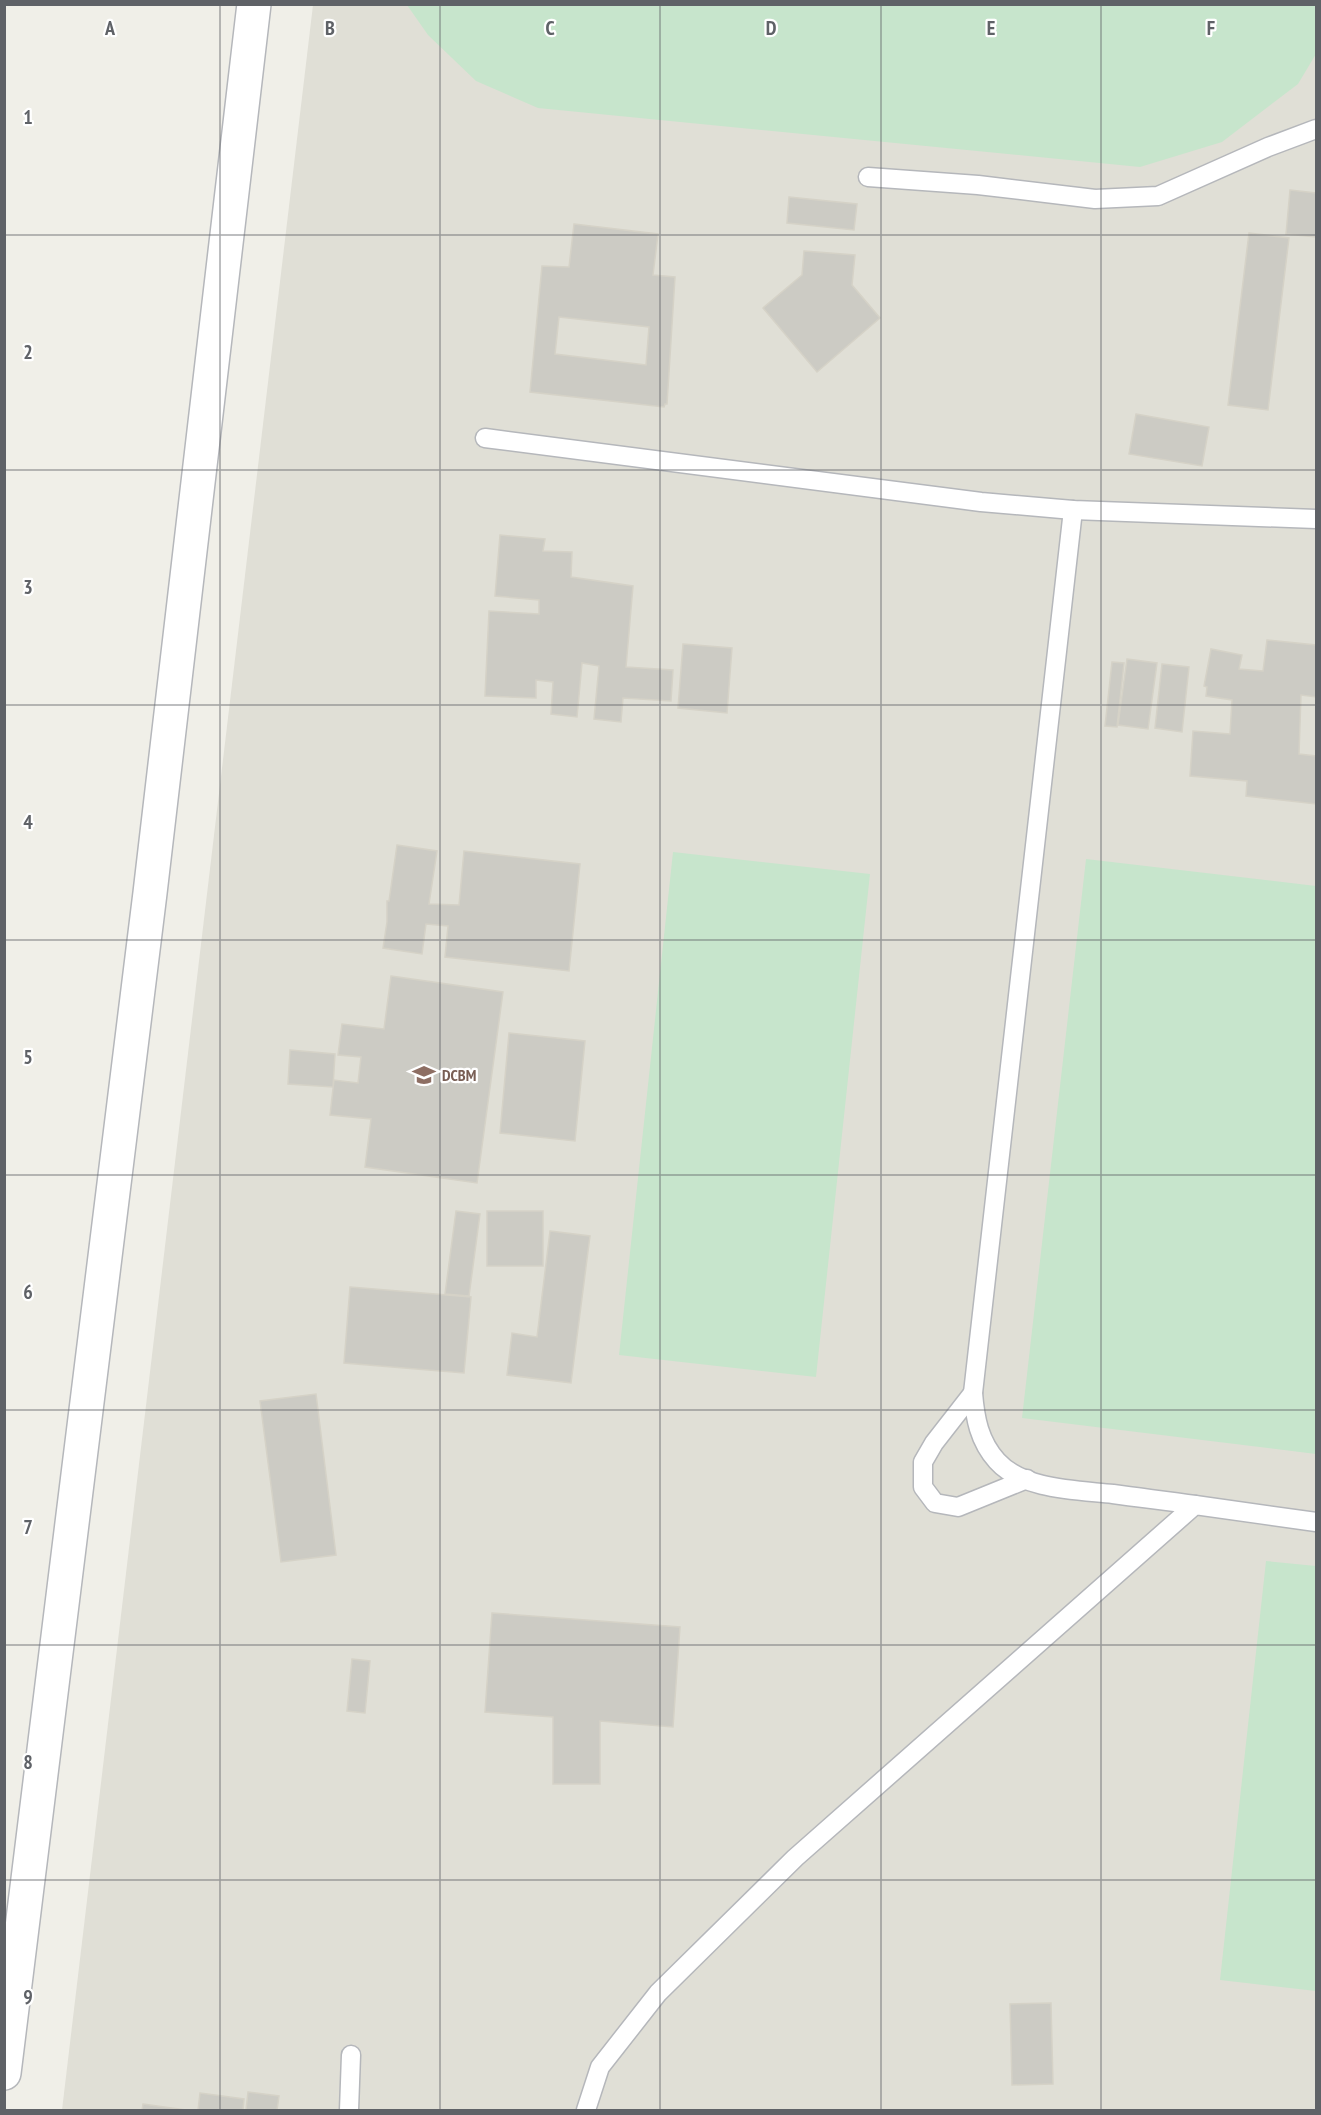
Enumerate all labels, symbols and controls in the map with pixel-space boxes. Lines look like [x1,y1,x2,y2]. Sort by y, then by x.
text: A [104,15,116,41]
text: B [325,15,335,41]
text: C [545,15,555,41]
text: D [766,15,777,41]
text: E [987,15,995,41]
text: F [1207,15,1215,41]
text: 1 [23,104,33,130]
text: 2 [23,339,33,365]
text: 3 [23,574,33,600]
text: 4 [23,809,33,835]
text: 5 [23,1044,33,1070]
school or university icon: DCBM [411,1062,437,1088]
place label: DCBM [442,1065,476,1085]
text: 6 [23,1279,33,1305]
text: 7 [23,1514,33,1540]
text: 8 [23,1749,33,1775]
text: 9 [23,1984,33,2010]

